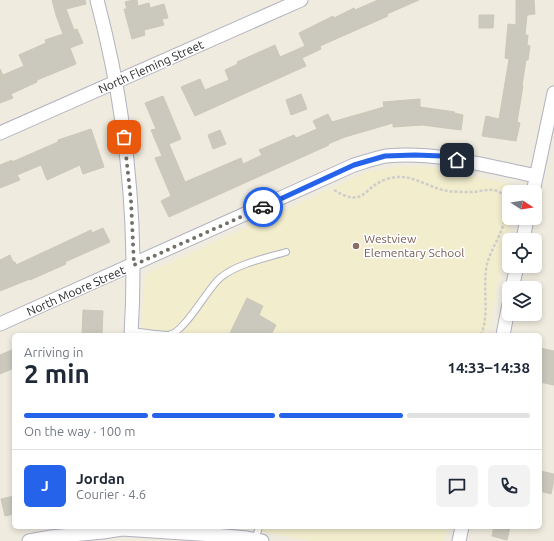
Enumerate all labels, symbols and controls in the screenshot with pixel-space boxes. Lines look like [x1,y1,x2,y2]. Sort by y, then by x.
street label: North Fleming Street [96,37,206,96]
pin [107,120,141,154]
icon: bag [113,126,135,148]
pin [440,143,474,177]
icon: home [446,149,468,171]
north arrow [502,185,542,225]
map controls [502,185,542,321]
courier [243,187,283,227]
icon: car [252,196,274,218]
place label: Westview Elementary School [364,232,464,259]
button: locate [502,233,542,273]
marker: Westview Elementary School [351,241,361,251]
street label: North Moore Street [25,263,127,318]
button: layers [502,281,542,321]
text: Arriving in [24,345,83,359]
text: 2 min [24,359,90,388]
text: 14:33–14:38 [447,359,530,376]
text: On the way · 100 m [24,424,136,438]
button: chat [436,465,478,507]
button: phone [488,465,530,507]
text: Jordan [76,470,125,487]
text: J [41,477,49,494]
text: Courier · 4.6 [76,487,146,501]

